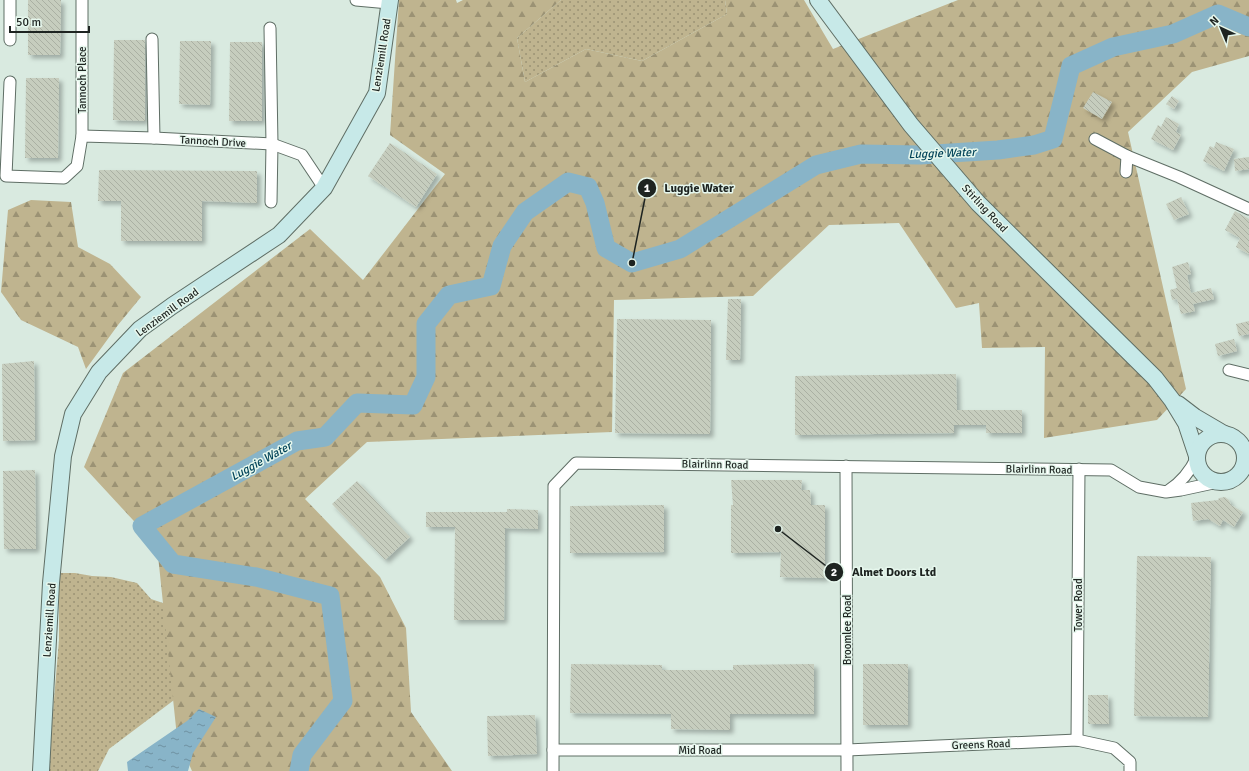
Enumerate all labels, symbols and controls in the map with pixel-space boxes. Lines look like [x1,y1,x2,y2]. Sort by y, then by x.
scale bar [10,8,89,34]
north arrow [1201,8,1241,48]
text: N [1207,14,1222,29]
text: 50 m [16,15,41,30]
street label: Lenziemill Road [369,17,394,93]
street label: Tannoch Place [76,46,89,114]
street label: Tannoch Drive [180,133,246,150]
water label: Luggie Water [908,145,977,162]
callout: Luggie Water [637,176,742,200]
text: 1 [644,181,651,196]
text: Luggie Water [664,181,734,196]
street label: Stirling Road [959,182,1010,235]
street label: Lenziemill Road [133,285,201,340]
water label: Luggie Water [228,438,296,484]
street label: Blairlinn Road [682,457,749,472]
street label: Blairlinn Road [1006,462,1073,477]
callout: Almet Doors Ltd [824,560,944,584]
text: 2 [831,565,837,580]
text: Almet Doors Ltd [852,565,937,580]
street label: Tower Road [1072,578,1085,632]
street label: Lenziemill Road [40,582,59,658]
street label: Broomlee Road [841,595,854,665]
street label: Greens Road [951,737,1011,752]
street label: Mid Road [678,744,722,757]

